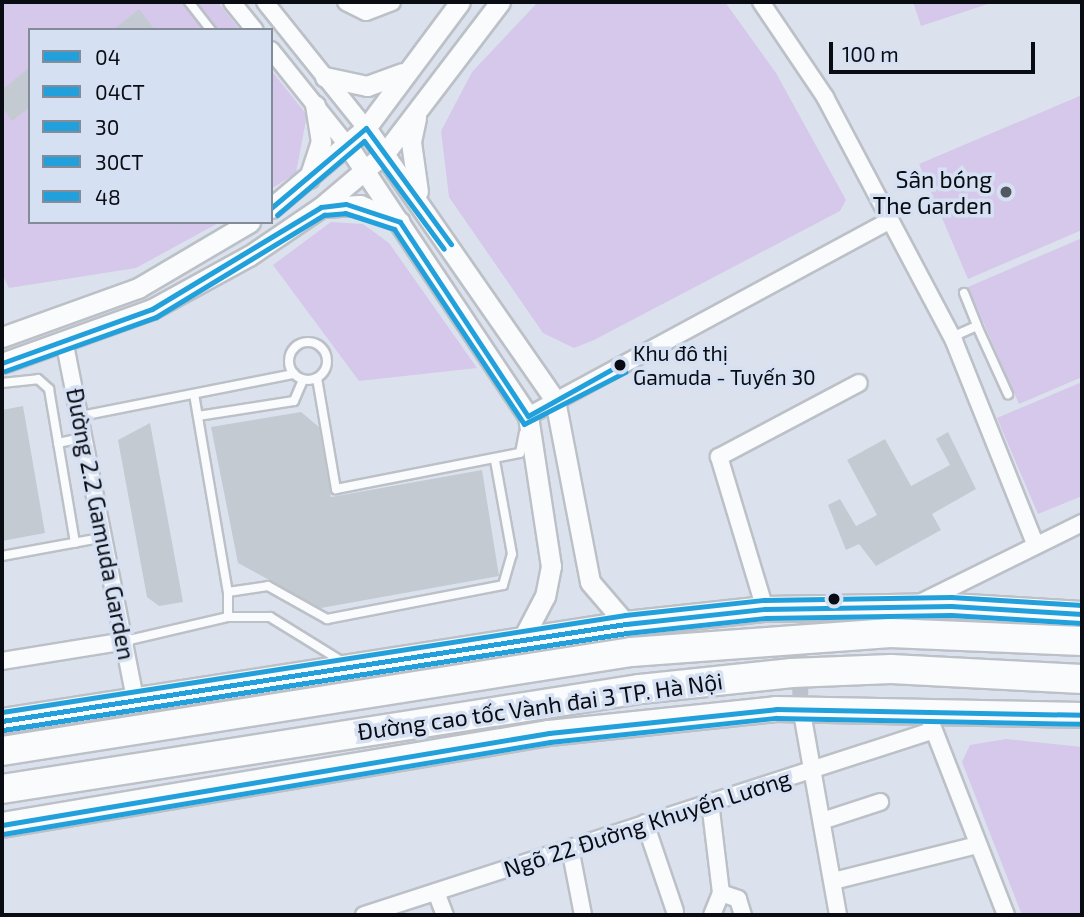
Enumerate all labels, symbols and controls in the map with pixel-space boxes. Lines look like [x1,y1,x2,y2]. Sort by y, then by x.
legend [28,28,273,224]
scale bar [832,28,1038,72]
text: 100 m [842,41,899,66]
text: 04 [95,44,121,69]
text: 04CT [95,79,145,104]
text: 30 [95,114,119,139]
text: 30CT [95,149,144,174]
place label: Sân bóng The Garden [873,165,992,219]
text: 48 [95,184,121,209]
marker: Sân bóng The Garden [998,184,1014,200]
place label: Khu đô thị Gamuda - Tuyến 30 [633,340,816,390]
marker: Khu đô thị Gamuda - Tuyến 30 [613,358,627,372]
street label: Đường 2.2 Gamuda Garden [61,386,141,662]
unlabelled marker [827,592,841,606]
street label: Đường cao tốc Vành đai 3 TP. Hà Nội [355,667,725,745]
street label: Ngõ 22 Đường Khuyến Lương [500,764,794,882]

